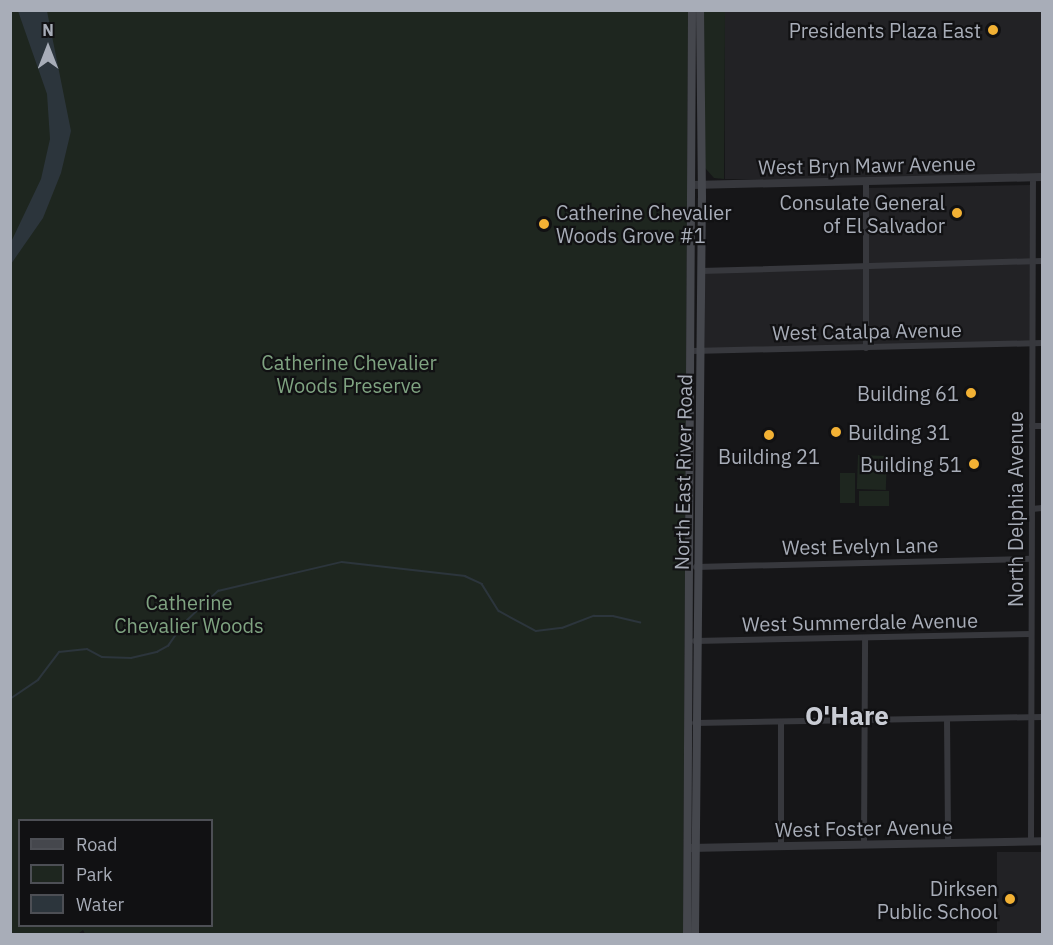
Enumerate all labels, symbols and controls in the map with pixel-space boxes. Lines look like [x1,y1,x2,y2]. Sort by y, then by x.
north arrow [18,18,78,78]
place label: Presidents Plaza East [789,18,981,42]
text: N [42,20,54,40]
marker: Presidents Plaza East [986,23,1000,37]
street label: West Bryn Mawr Avenue [758,151,976,179]
place label: Consulate General of El Salvador [780,190,945,237]
place label: Catherine Chevalier Woods Grove #1 [556,201,732,248]
marker: Consulate General of El Salvador [950,206,964,220]
marker: Catherine Chevalier Woods Grove #1 [537,217,551,231]
street label: West Catalpa Avenue [772,317,962,345]
park label: Catherine Chevalier Woods Preserve [261,351,437,398]
street label: North East River Road [669,374,697,570]
place label: Building 61 [857,381,959,405]
marker: Building 61 [964,386,978,400]
street label: North Delphia Avenue [1003,411,1027,607]
place label: Building 31 [848,420,950,444]
marker: Building 31 [829,425,843,439]
marker: Building 21 [762,428,776,442]
place label: Building 21 [718,444,820,468]
place label: Building 51 [860,452,962,476]
marker: Building 51 [967,457,981,471]
street label: West Evelyn Lane [782,533,938,559]
park label: Catherine Chevalier Woods [114,591,264,638]
street label: West Summerdale Avenue [742,608,978,636]
district label: O'Hare [805,700,889,732]
street label: West Foster Avenue [775,814,953,842]
legend [18,819,213,927]
text: Road [76,833,117,856]
text: Park [76,863,112,886]
place label: Dirksen Public School [877,876,998,923]
marker: Dirksen Public School [1003,892,1017,906]
text: Water [76,893,124,916]

